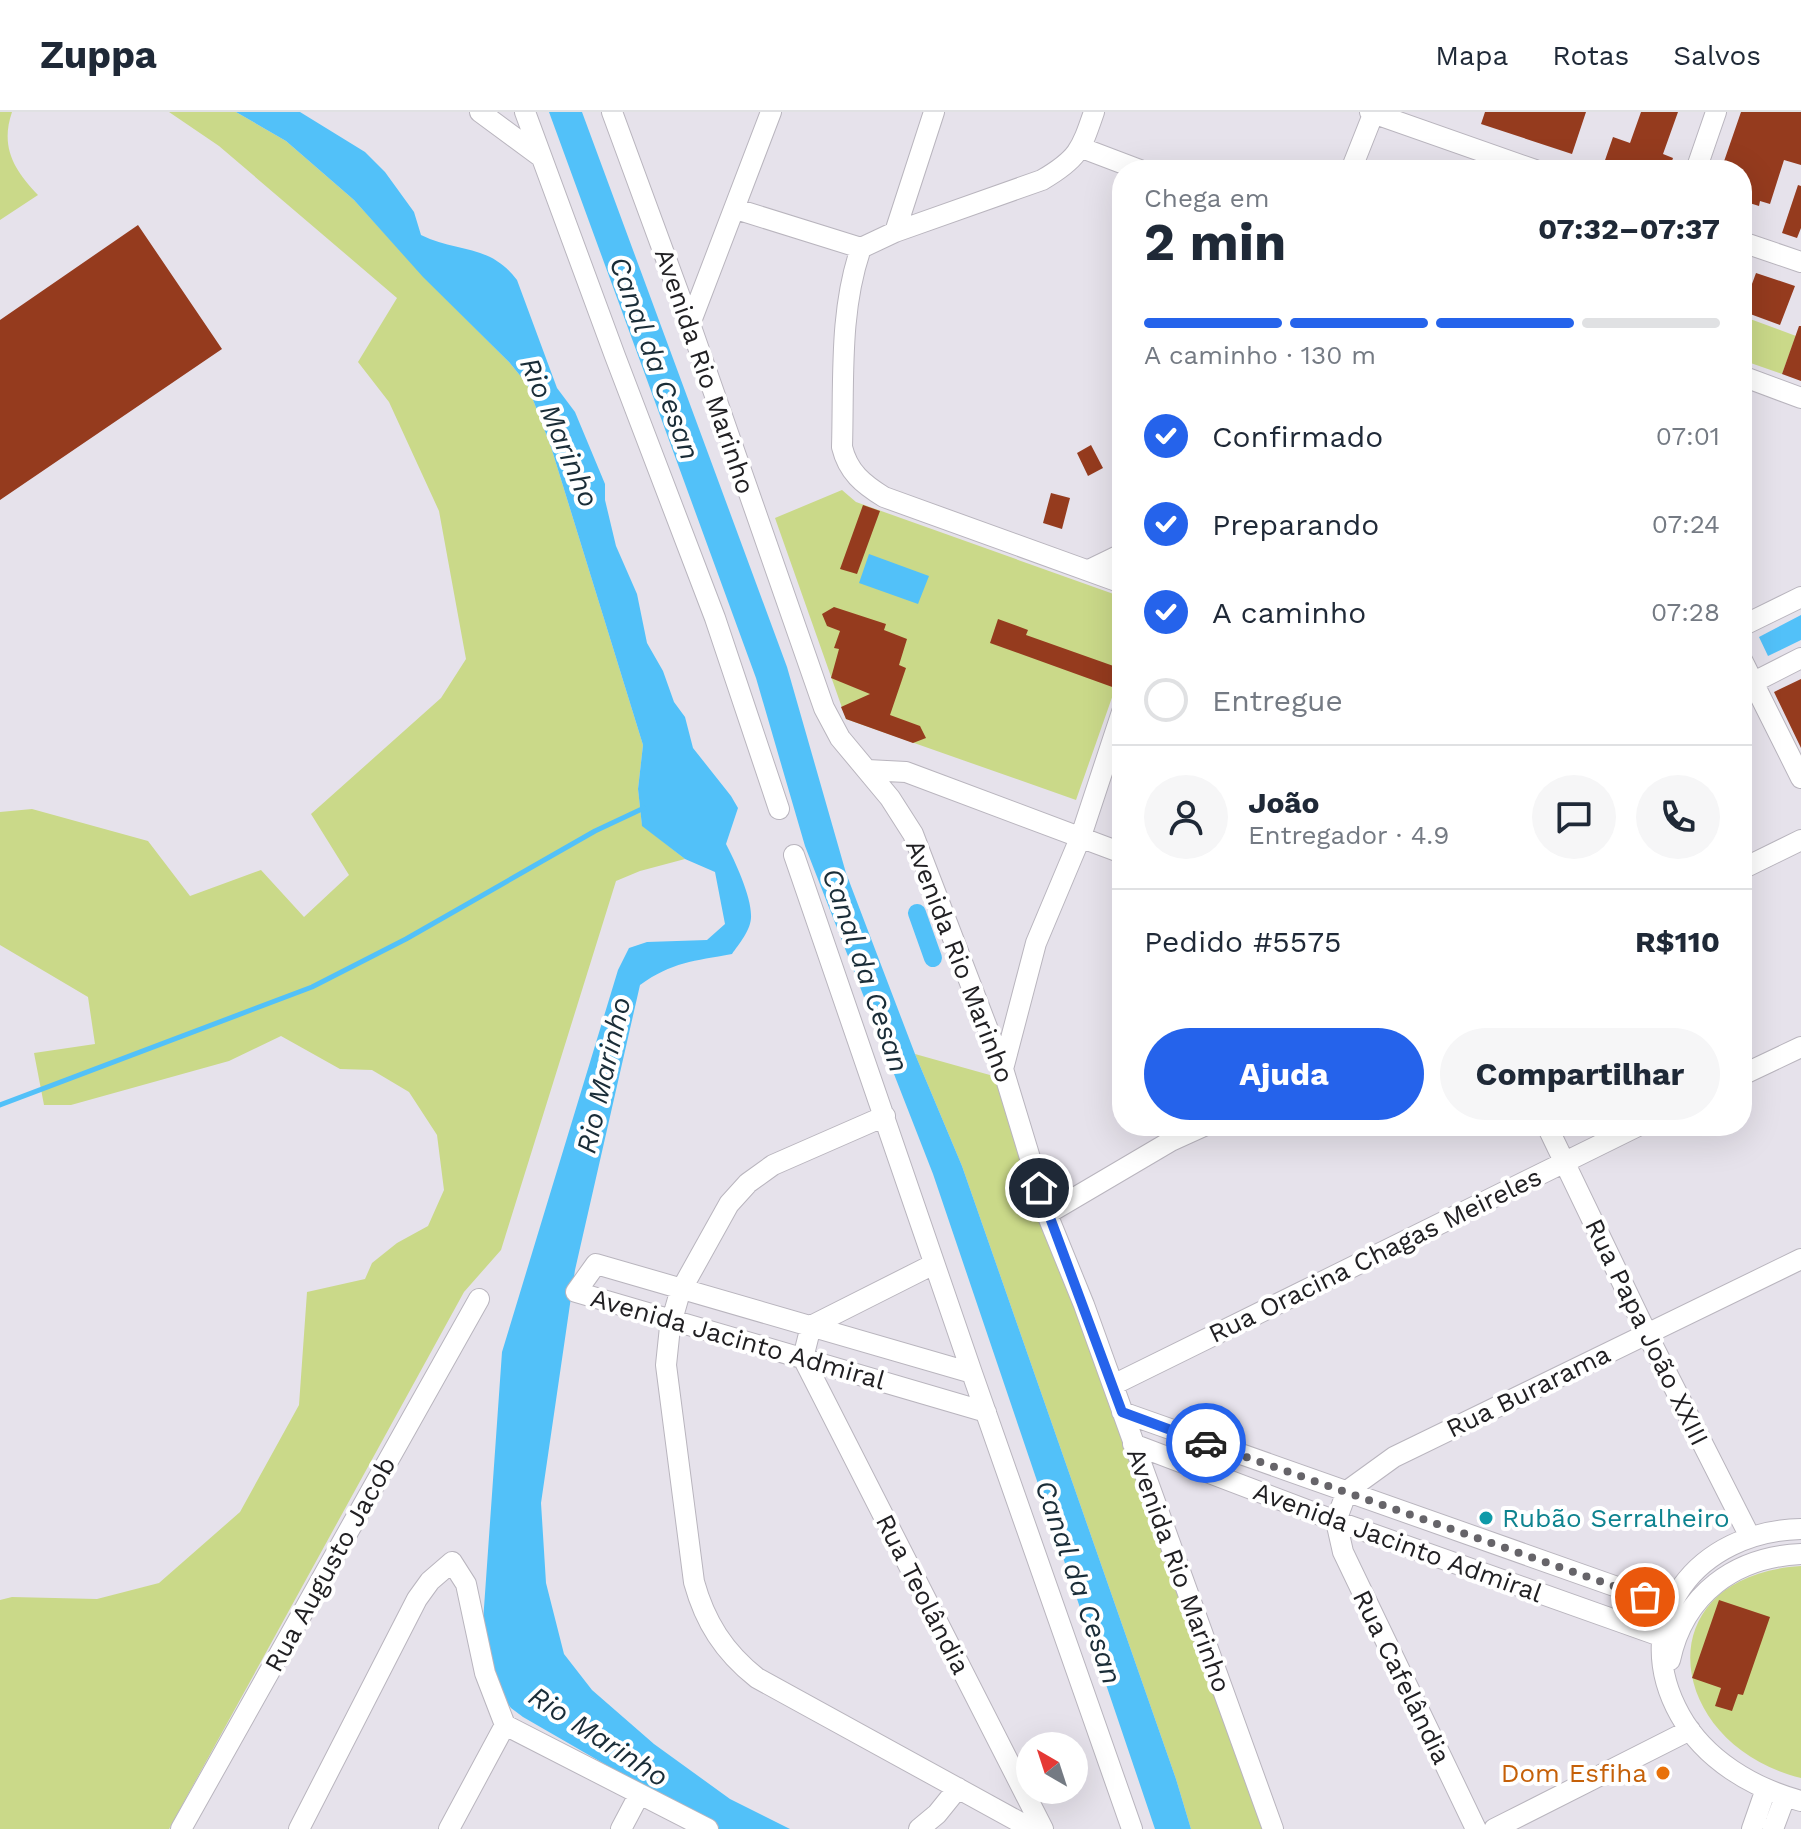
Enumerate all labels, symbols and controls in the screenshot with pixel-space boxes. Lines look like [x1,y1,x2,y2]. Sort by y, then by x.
text: Zuppa [40,33,157,77]
text: Mapa [1435,39,1508,72]
text: Rotas [1552,39,1629,72]
text: Salvos [1673,39,1761,72]
text: Chega em [1144,183,1270,213]
text: 07:32–07:37 [1538,211,1720,246]
text: 2 min [1144,212,1286,273]
street label: Avenida Rio Marinho [649,244,761,498]
water label: Canal da Cesan [603,252,707,464]
text: A caminho · 130 m [1144,340,1376,370]
water label: Rio Marinho [513,352,606,512]
icon: check [1144,414,1188,458]
text: Confirmado [1212,419,1383,454]
text: 07:01 [1656,421,1720,451]
icon: check [1144,502,1188,546]
text: Preparando [1212,507,1379,542]
text: 07:24 [1652,509,1720,539]
icon: check [1144,590,1188,634]
text: A caminho [1212,595,1366,630]
text: 07:28 [1651,597,1720,627]
text: Entregue [1212,683,1343,718]
button: person [1144,775,1228,859]
button: chat [1532,775,1616,859]
button: phone [1636,775,1720,859]
text: João [1248,785,1320,820]
text: Entregador · 4.9 [1248,820,1449,850]
street label: Avenida Rio Marinho [900,835,1020,1087]
water label: Canal da Cesan [815,864,916,1076]
text: Pedido #5575 [1144,924,1342,959]
text: R$110 [1635,924,1720,959]
water label: Rio Marinho [569,994,638,1157]
button: Ajuda [1144,1028,1424,1120]
button: Compartilhar [1440,1028,1720,1120]
pin [1005,1154,1073,1222]
street label: Rua Oracina Chagas Meireles [1204,1161,1546,1349]
icon: home [1017,1166,1061,1210]
street label: Rua Papa João XXIII [1579,1214,1715,1450]
street label: Avenida Jacinto Admiral [587,1283,889,1395]
street label: Rua Burarama [1441,1338,1615,1444]
courier [1166,1403,1246,1483]
icon: car [1184,1421,1228,1465]
street label: Avenida Rio Marinho [1121,1444,1237,1696]
street label: Rua Augusto Jacob [258,1451,402,1677]
water label: Canal da Cesan [1028,1476,1129,1688]
street label: Avenida Jacinto Admiral [1250,1476,1546,1608]
place label: Rubão Serralheiro [1502,1503,1730,1533]
street label: Rua Teolândia [870,1509,976,1679]
marker: Rubão Serralheiro [1477,1509,1495,1527]
pin [1611,1563,1679,1631]
icon: bag [1623,1575,1667,1619]
street label: Rua Cafelândia [1347,1585,1457,1769]
water label: Rio Marinho [523,1679,675,1794]
north arrow [1016,1732,1088,1804]
map controls [1016,1732,1088,1804]
place label: Dom Esfiha [1501,1758,1647,1788]
marker: Dom Esfiha [1654,1764,1672,1782]

